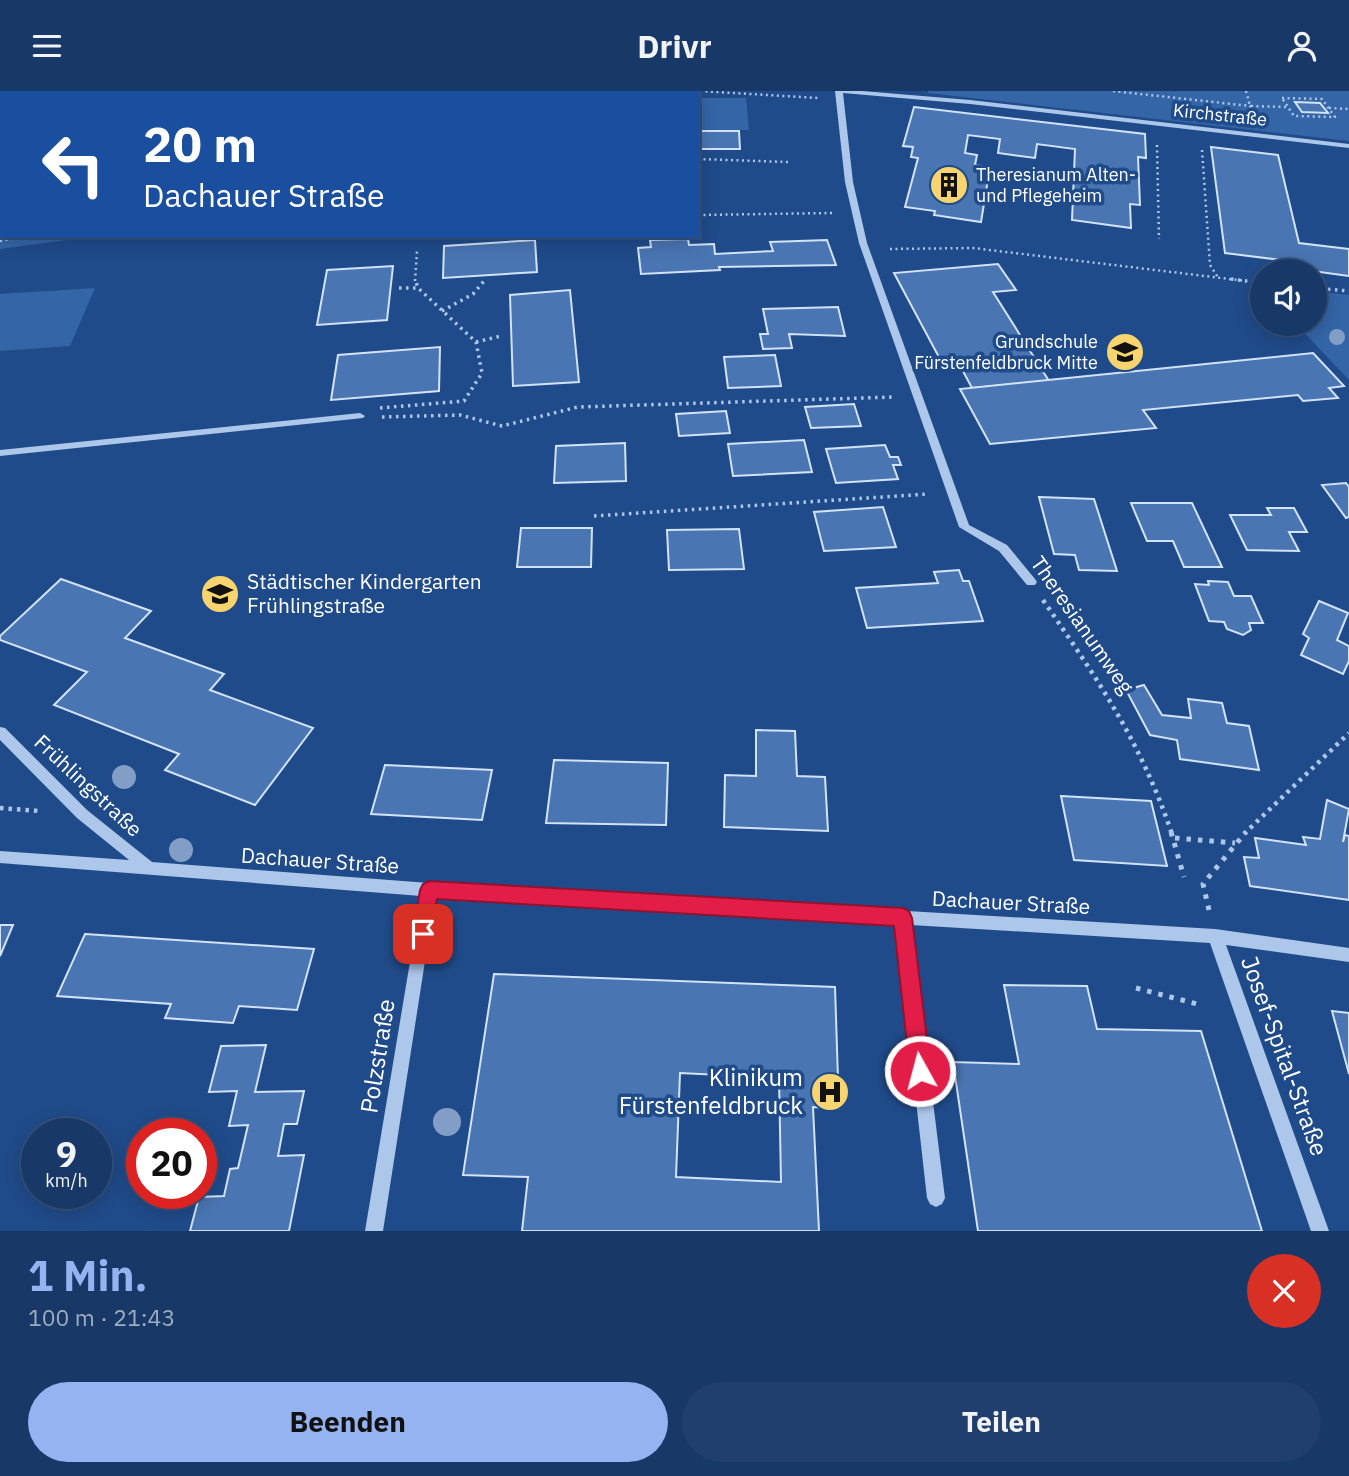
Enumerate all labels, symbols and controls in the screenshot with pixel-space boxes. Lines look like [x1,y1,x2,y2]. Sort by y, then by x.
text: Drivr [637,25,712,67]
icon: menu [28,27,66,65]
icon: person [1283,27,1321,65]
street label: Kirchstraße [1172,98,1268,131]
text: 20 m [143,112,257,175]
icon: left [28,119,119,210]
place label: Theresianum Alten- und Pflegeheim [976,163,1136,207]
building icon: Theresianum Alten- und Pflegeheim [928,164,970,206]
text: Dachauer Straße [143,174,385,216]
map controls [1250,259,1327,336]
button: sound [1250,259,1327,336]
place label: Grundschule Fürstenfeldbruck Mitte [914,330,1098,374]
school or university icon: Grundschule Fürstenfeldbruck Mitte [1104,331,1146,373]
street label: Theresianumweg [1025,550,1141,699]
place label: Städtischer Kindergarten Frühlingstraße [247,567,482,619]
school or university icon: Städtischer Kindergarten Frühlingstraße [199,573,241,615]
street label: Frühlingstraße [29,728,149,843]
street label: Dachauer Straße [240,841,400,879]
street label: Dachauer Straße [931,884,1091,920]
pin [393,904,453,964]
icon: arrive [404,915,442,953]
street label: Josef-Spital-Straße [1234,951,1336,1160]
street label: Polzstraße [352,996,402,1115]
position arrow [883,1034,957,1108]
place label: Klinikum Fürstenfeldbruck [619,1061,803,1121]
hospital icon: Klinikum Fürstenfeldbruck [809,1071,851,1113]
speed limit sign: 20 [126,1118,217,1209]
text: 9 [56,1131,77,1177]
text: km/h [45,1169,88,1192]
text: 1 Min. [28,1248,148,1303]
button: close [1247,1254,1321,1328]
text: 100 m · 21:43 [28,1302,175,1332]
button: Beenden [28,1382,668,1462]
button: Teilen [682,1382,1321,1462]

